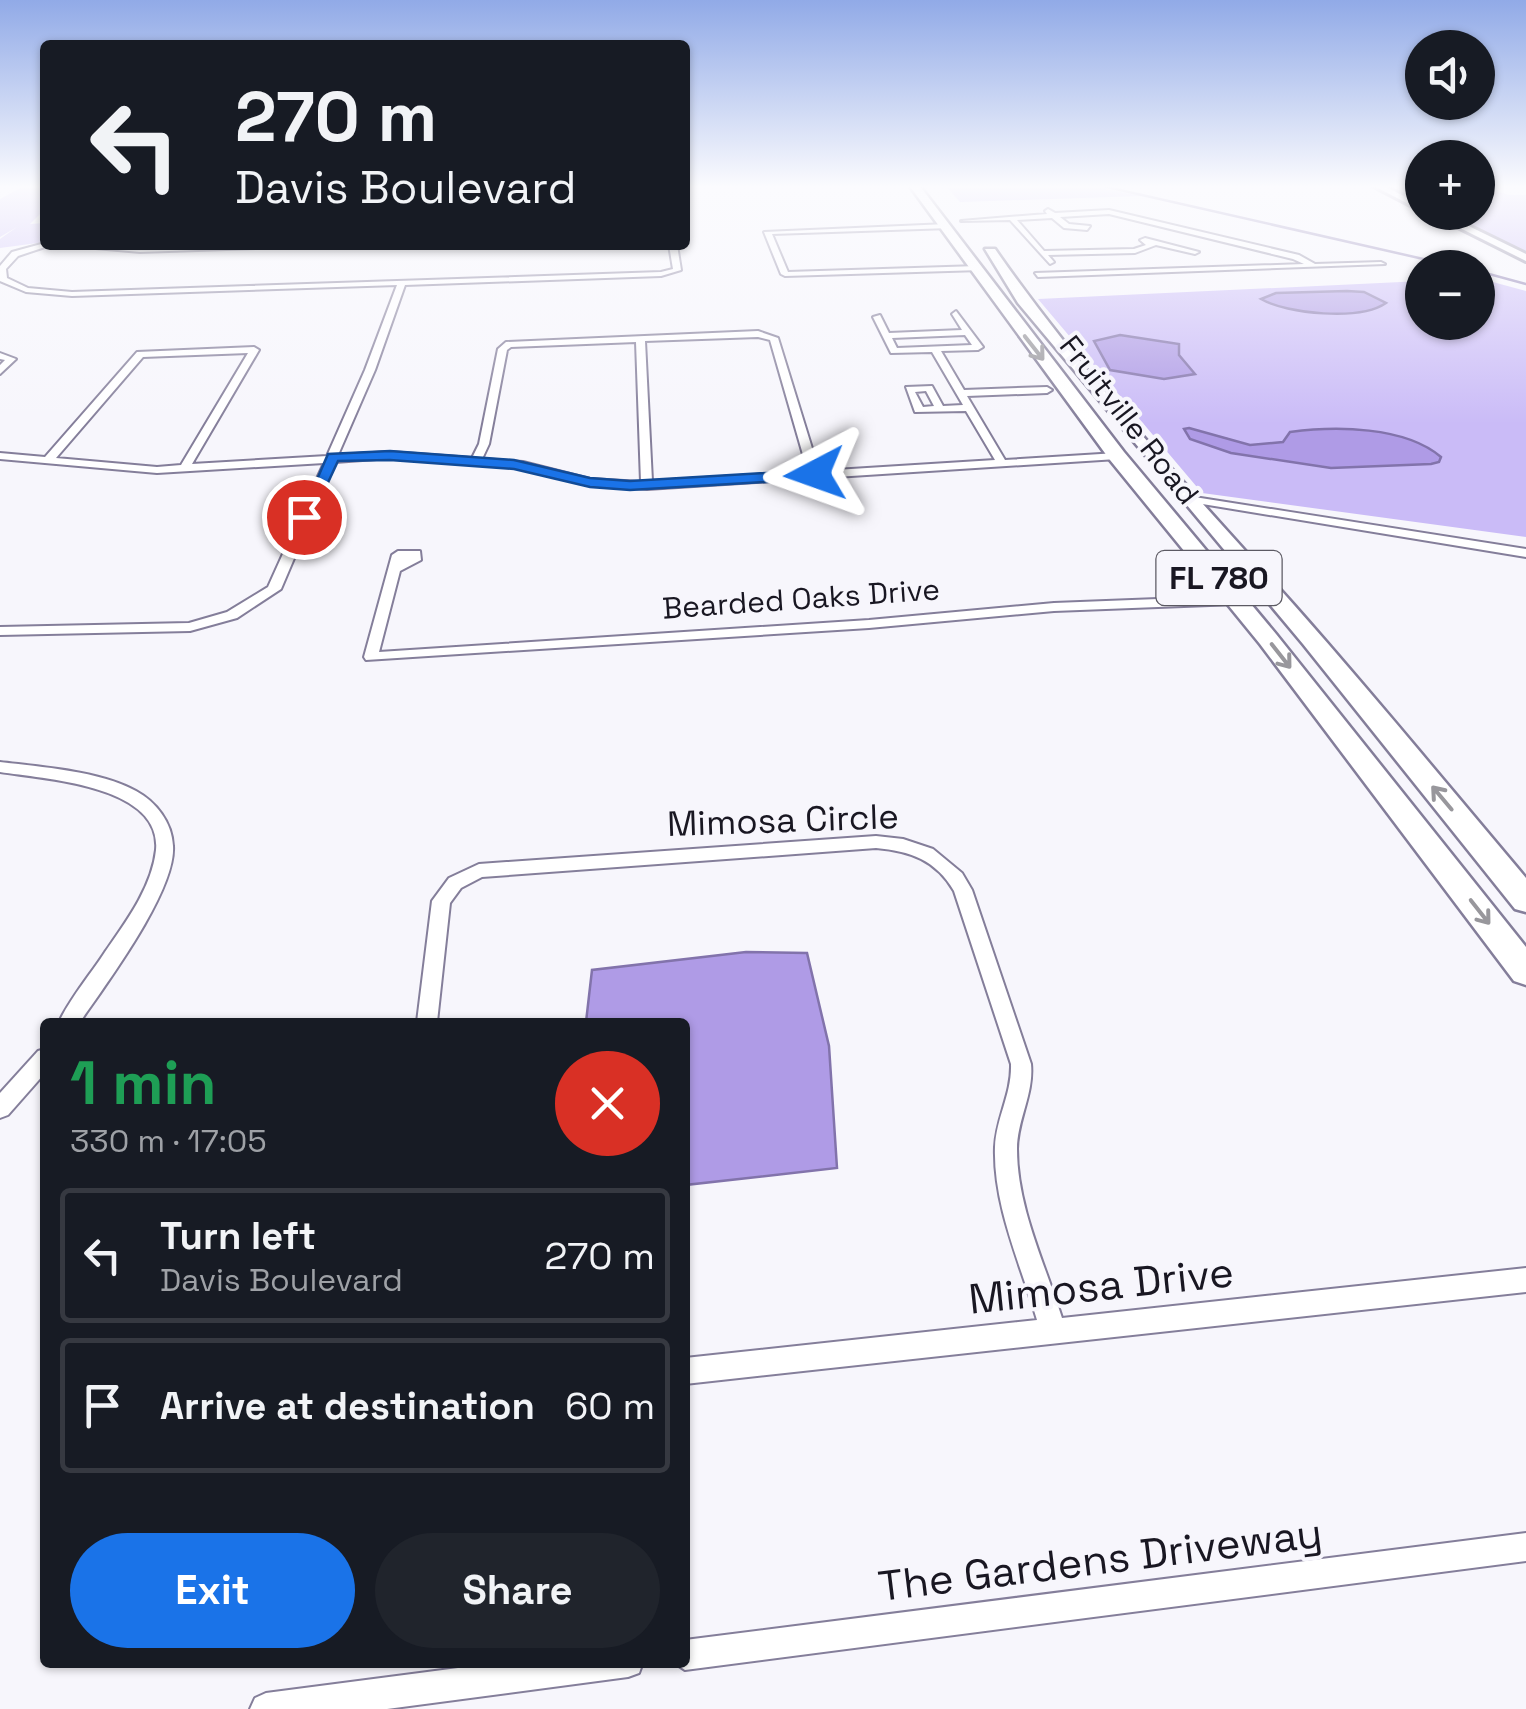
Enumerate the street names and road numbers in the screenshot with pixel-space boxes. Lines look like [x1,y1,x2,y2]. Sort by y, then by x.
street label: Fruitville Road [1051,327,1208,512]
road number: FL 780 [1156,551,1282,605]
street label: Bearded Oaks Drive [661,569,941,628]
street label: Mimosa Circle [666,794,900,846]
street label: Mimosa Drive [966,1245,1236,1326]
street label: The Gardens Driveway [875,1506,1325,1613]

